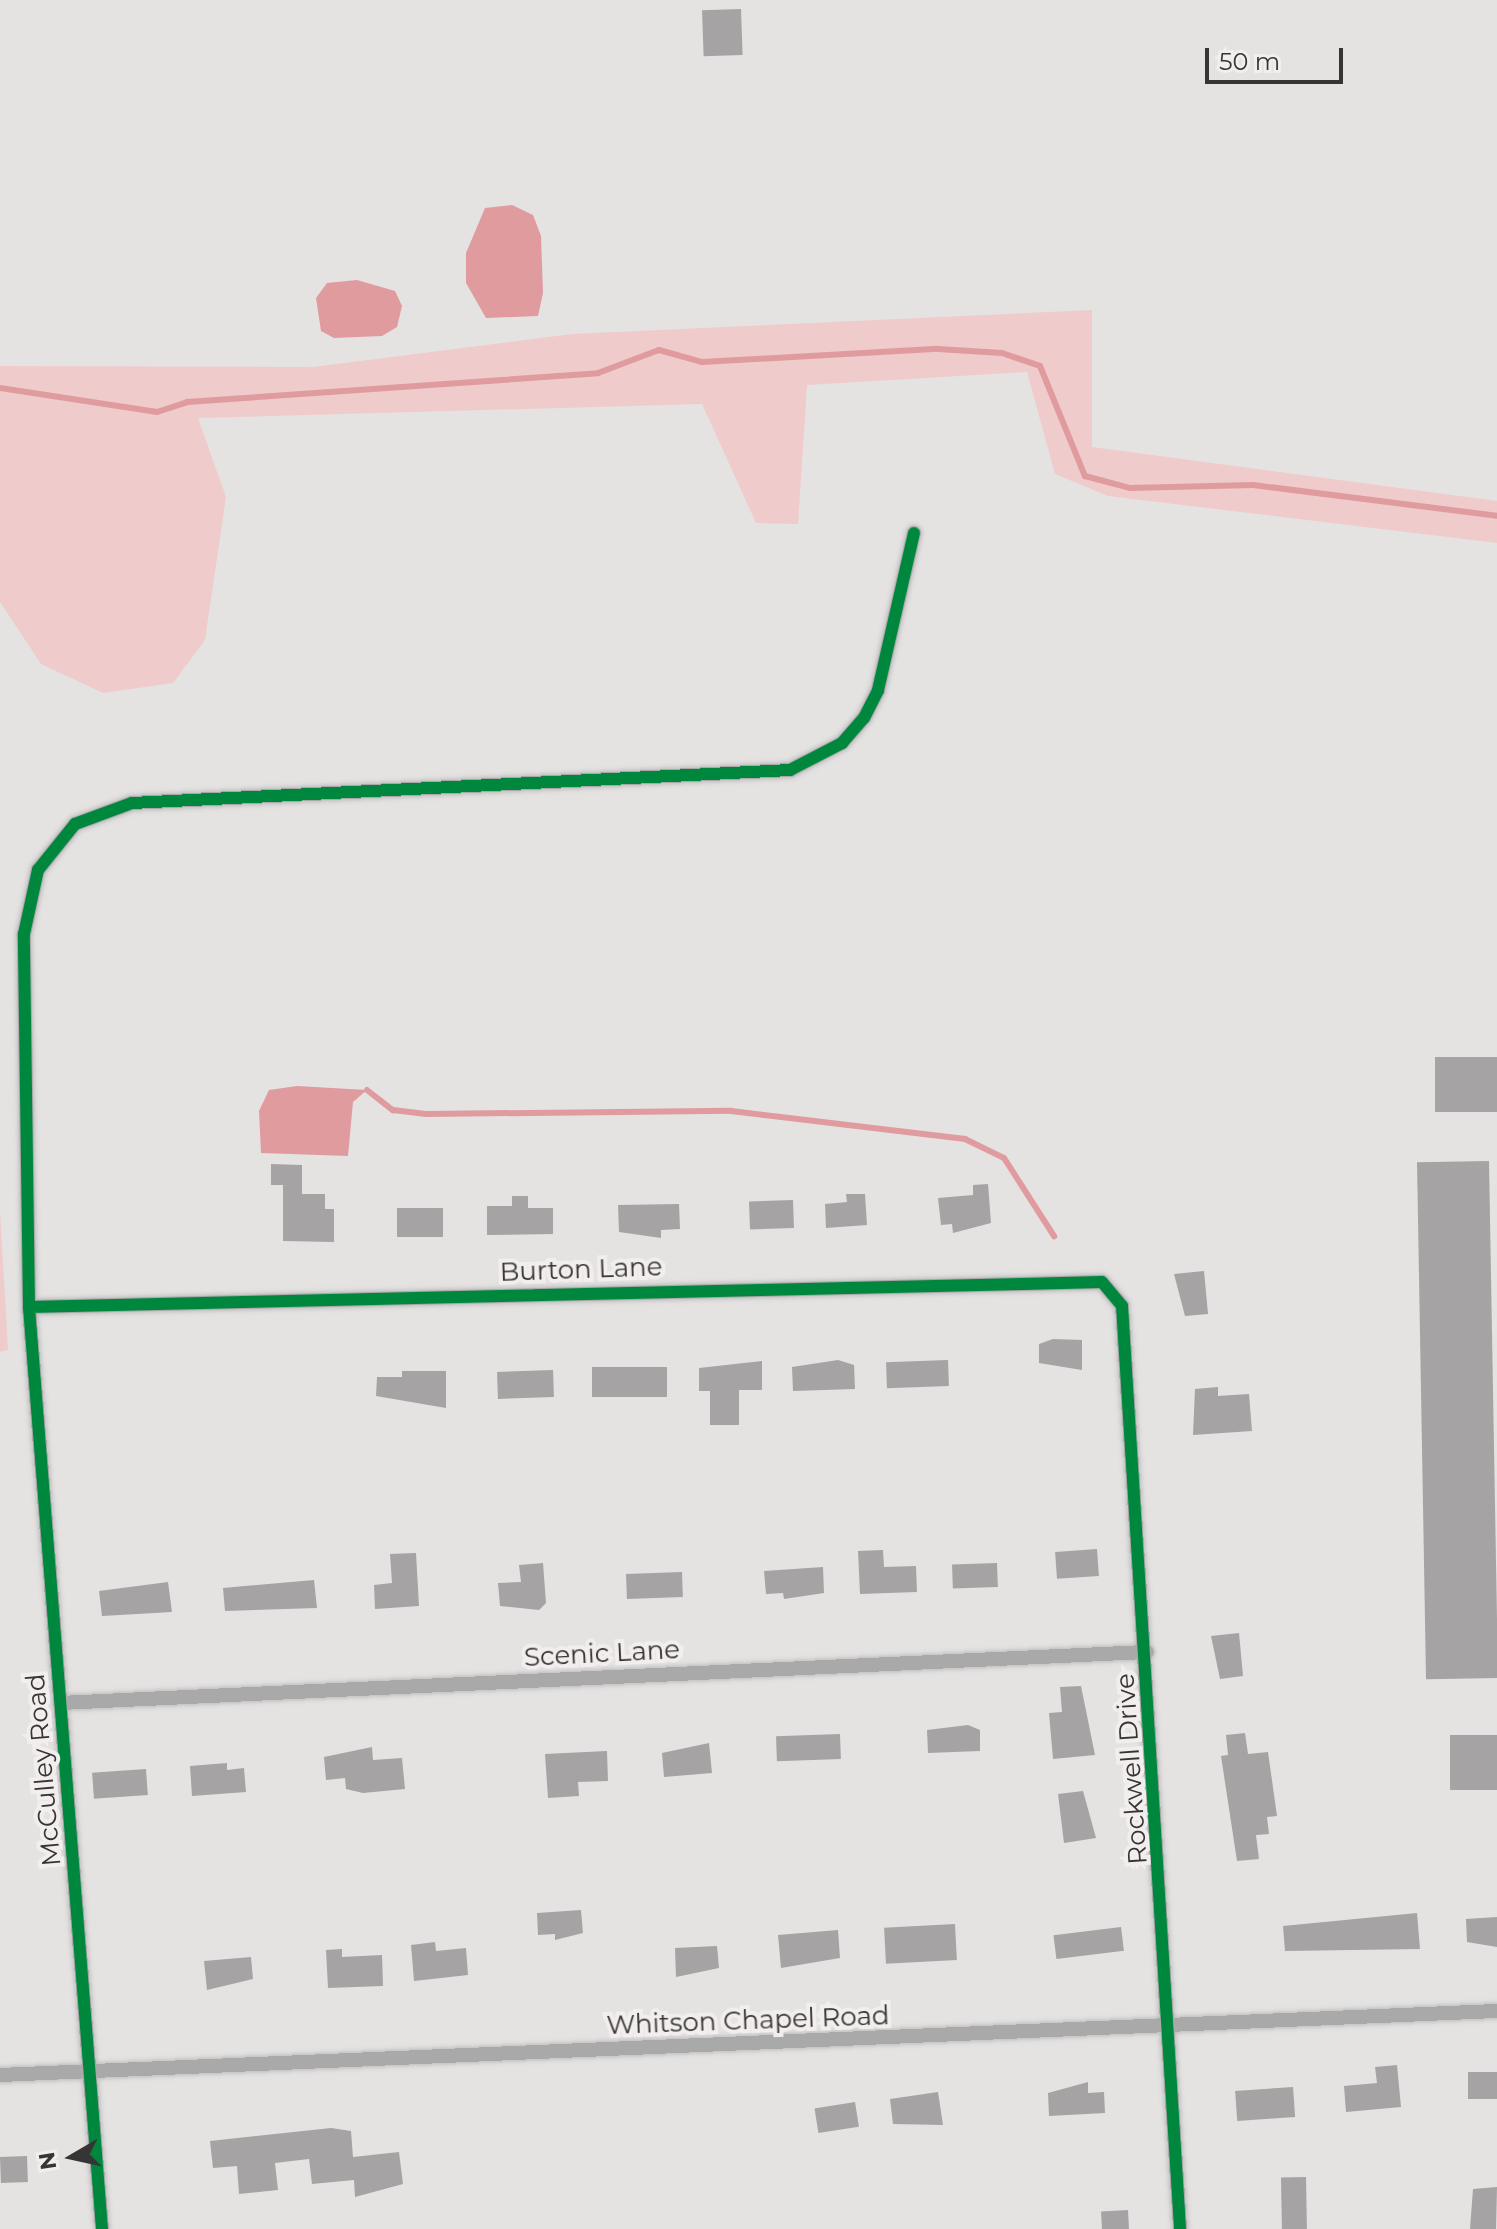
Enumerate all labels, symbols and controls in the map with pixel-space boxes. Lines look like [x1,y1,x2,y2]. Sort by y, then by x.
scale bar [1209,32,1347,82]
text: 50 m [1219,47,1280,76]
street label: Burton Lane [499,1252,663,1288]
street label: Scenic Lane [523,1634,681,1674]
street label: McCulley Road [20,1672,68,1868]
street label: Rockwell Drive [1110,1672,1154,1866]
street label: Whitson Chapel Road [606,2000,890,2042]
north arrow [32,2117,112,2197]
text: N [33,2150,63,2172]

